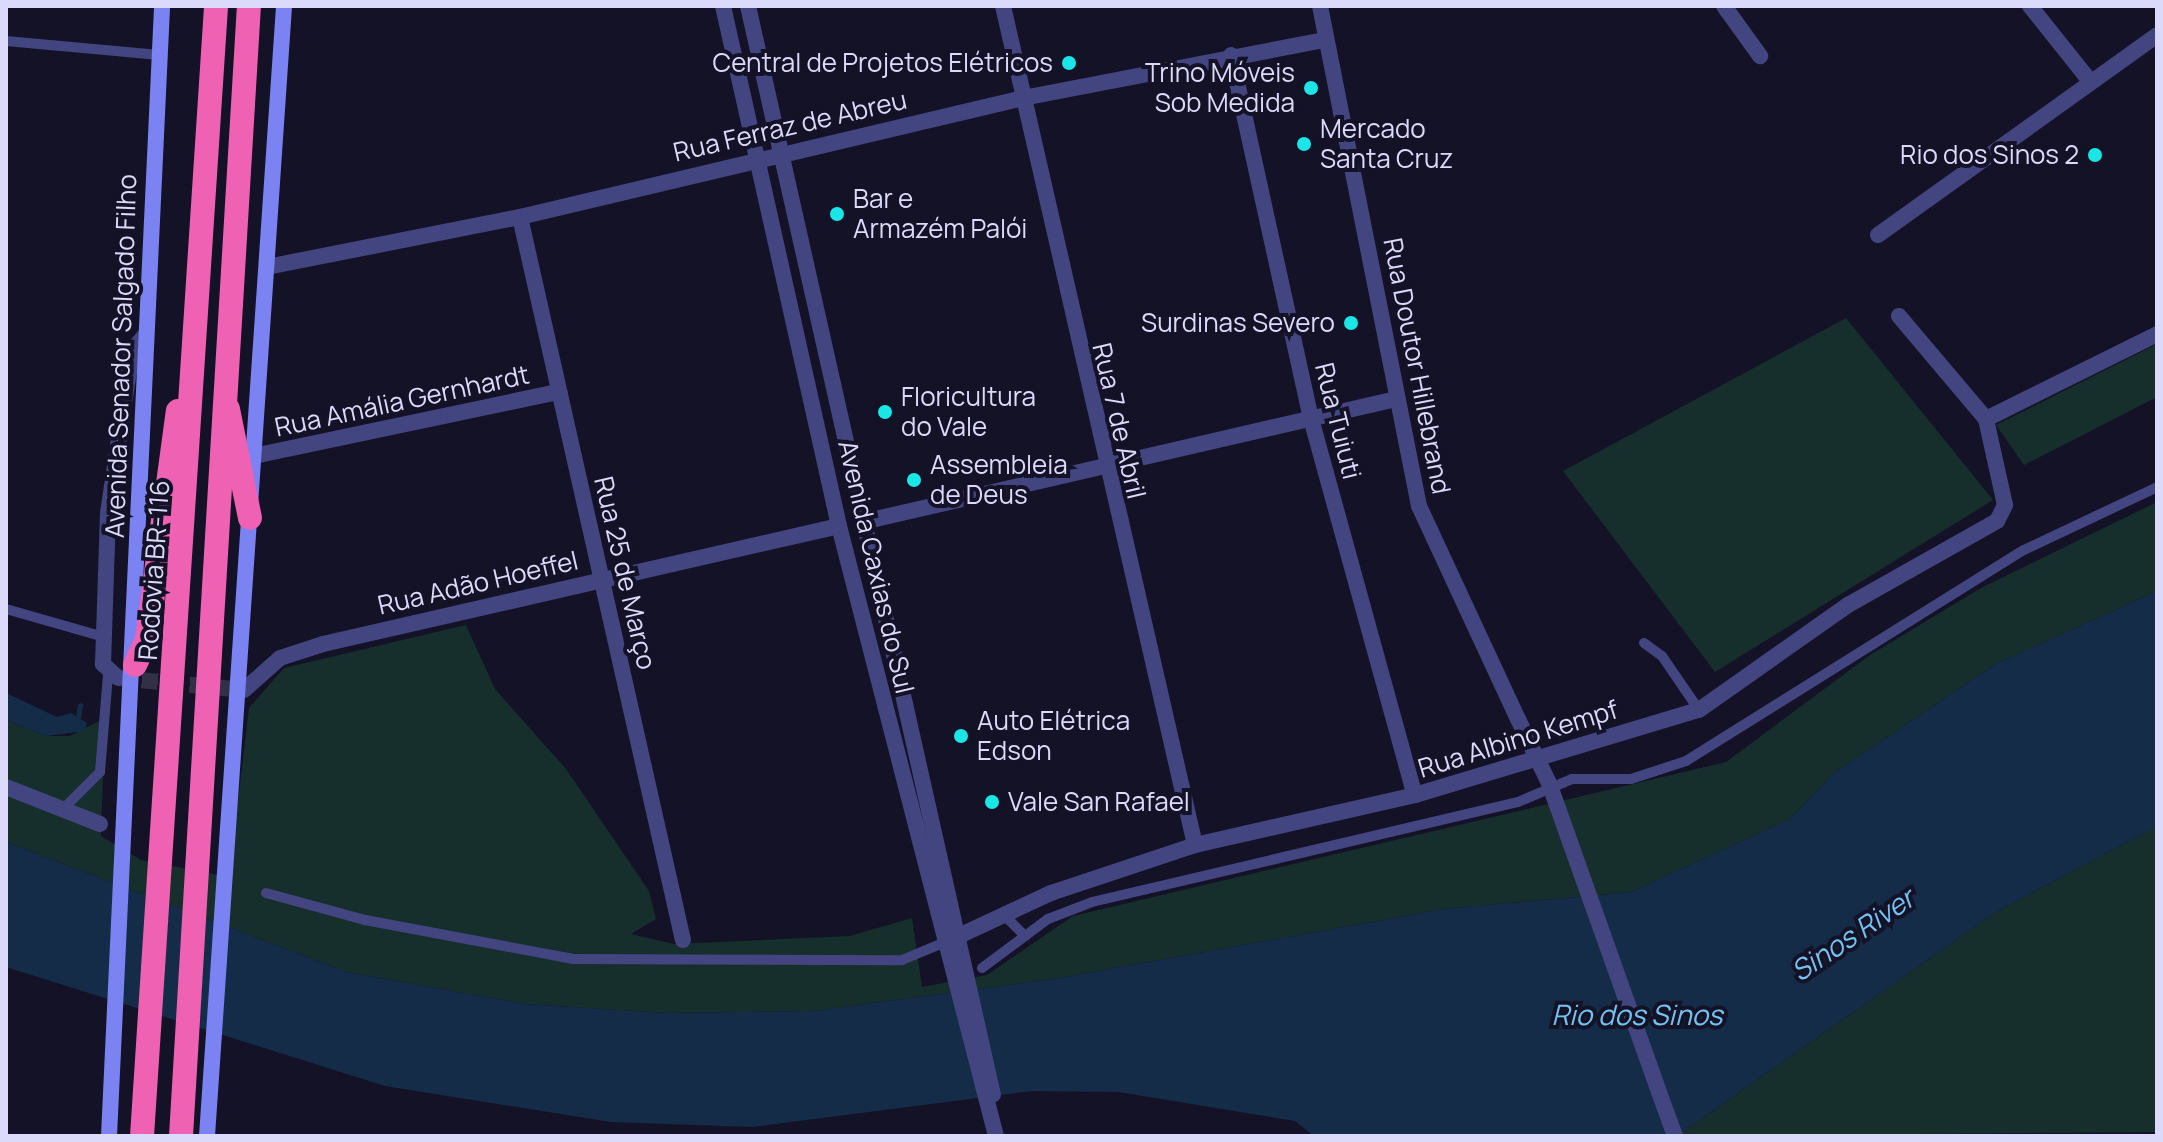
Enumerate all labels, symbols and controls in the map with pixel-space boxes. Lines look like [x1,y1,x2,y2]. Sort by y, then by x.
place label: Central de Projetos Elétricos [713,47,1053,79]
marker: Central de Projetos Elétricos [1060,54,1078,72]
place label: Trino Móveis Sob Medida [1145,57,1295,118]
marker: Trino Móveis Sob Medida [1302,79,1320,97]
street label: Rua Ferraz de Abreu [670,84,910,168]
place label: Mercado Santa Cruz [1320,113,1453,174]
marker: Mercado Santa Cruz [1295,135,1313,153]
place label: Rio dos Sinos 2 [1900,139,2079,171]
marker: Rio dos Sinos 2 [2086,146,2104,164]
street label: Avenida Senador Salgado Filho [99,174,143,538]
place label: Bar e Armazém Palói [853,183,1027,244]
marker: Bar e Armazém Palói [828,205,846,223]
street label: Rua Doutor Hillebrand [1377,235,1457,497]
place label: Surdinas Severo [1141,307,1335,339]
marker: Surdinas Severo [1342,314,1360,332]
street label: Rua 7 de Abril [1086,340,1152,502]
street label: Rua Amália Gernhardt [272,359,532,443]
street label: Rua Tuiuti [1308,359,1368,483]
place label: Floricultura do Vale [901,381,1036,442]
marker: Floricultura do Vale [876,403,894,421]
street label: Avenida Caxias do Sul [832,437,920,697]
place label: Assembleia de Deus [930,449,1068,510]
marker: Assembleia de Deus [905,471,923,489]
street label: Rua 25 de Março [588,473,662,673]
street label: Rodovia BR-116 [132,479,176,661]
street label: Rua Adão Hoeffel [375,545,581,621]
street label: Rua Albino Kempf [1414,694,1622,784]
place label: Auto Elétrica Edson [977,705,1130,766]
marker: Auto Elétrica Edson [952,727,970,745]
place label: Vale San Rafael [1008,786,1190,818]
marker: Vale San Rafael [983,793,1001,811]
water label: Sinos River [1784,881,1920,987]
water label: Rio dos Sinos [1551,997,1723,1031]

